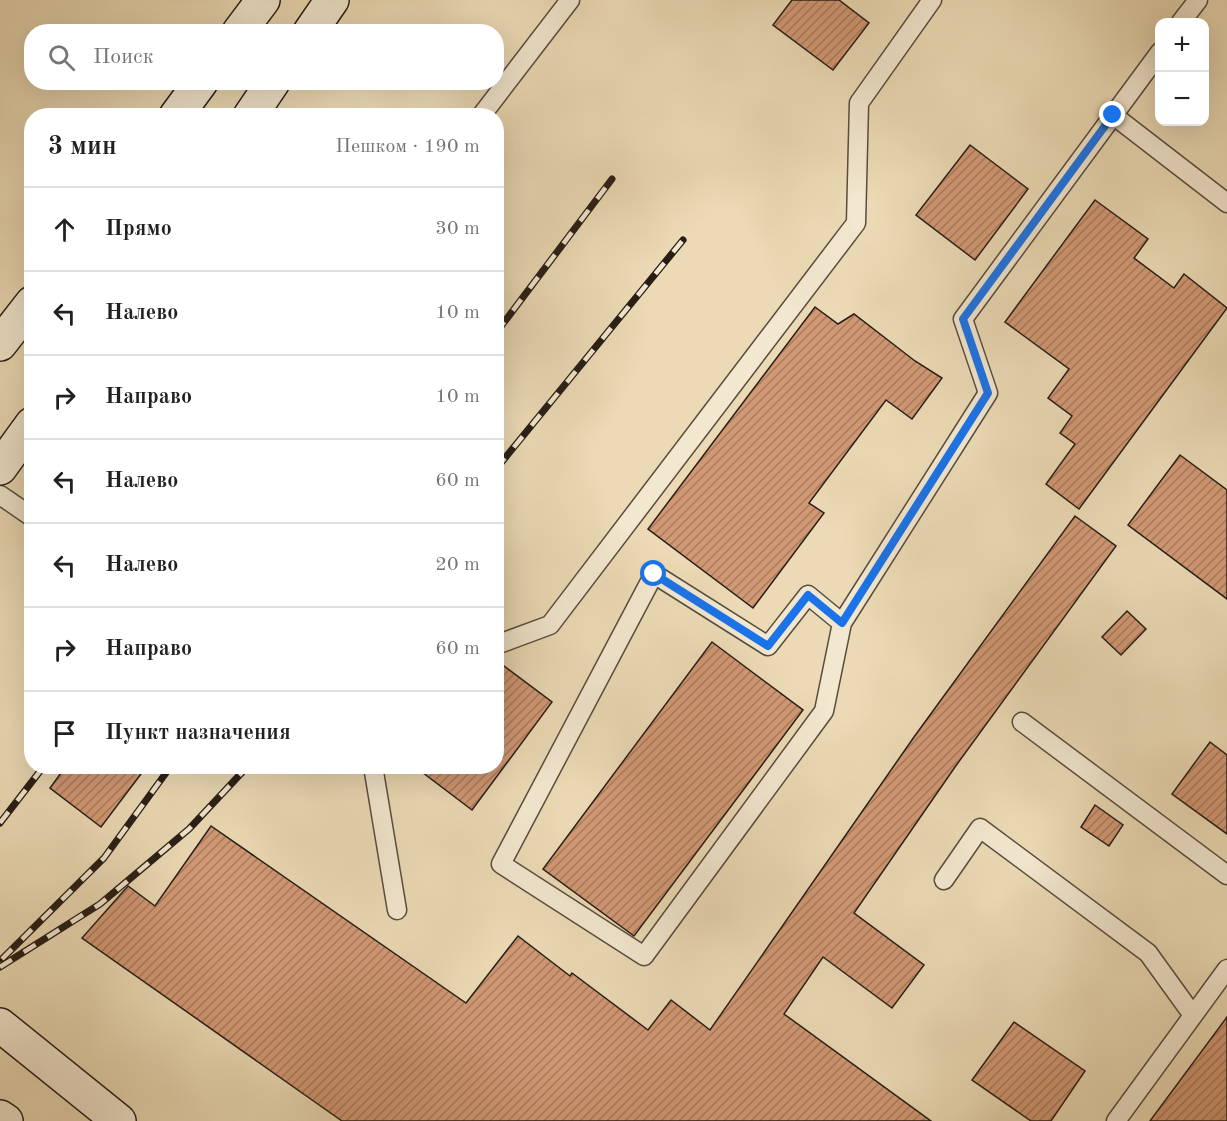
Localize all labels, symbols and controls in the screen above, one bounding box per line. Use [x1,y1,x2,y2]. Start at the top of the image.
map controls [1155,18,1209,126]
button: + [1155,18,1209,72]
search box [24,24,504,90]
icon: search [45,41,78,74]
text: Поиск [93,46,154,68]
button: − [1155,72,1209,126]
route end [1099,101,1125,127]
text: 3 мин [48,134,117,160]
text: Пешком · 190 m [335,137,480,157]
icon: ahead [48,213,81,246]
text: Прямо [105,218,172,240]
text: 30 m [435,219,480,239]
icon: left [48,297,81,330]
text: Налево [105,302,178,324]
text: 10 m [435,303,480,323]
icon: right [48,381,81,414]
text: Направо [105,386,192,408]
text: 10 m [435,387,480,407]
icon: left [48,465,81,498]
text: Налево [105,470,178,492]
text: 60 m [435,471,480,491]
icon: left [48,549,81,582]
text: Налево [105,554,178,576]
text: 20 m [435,555,480,575]
route start [640,560,666,586]
icon: right [48,633,81,666]
text: Направо [105,638,192,660]
text: 60 m [435,639,480,659]
icon: arrive [48,717,81,750]
text: Пункт назначения [105,722,291,744]

